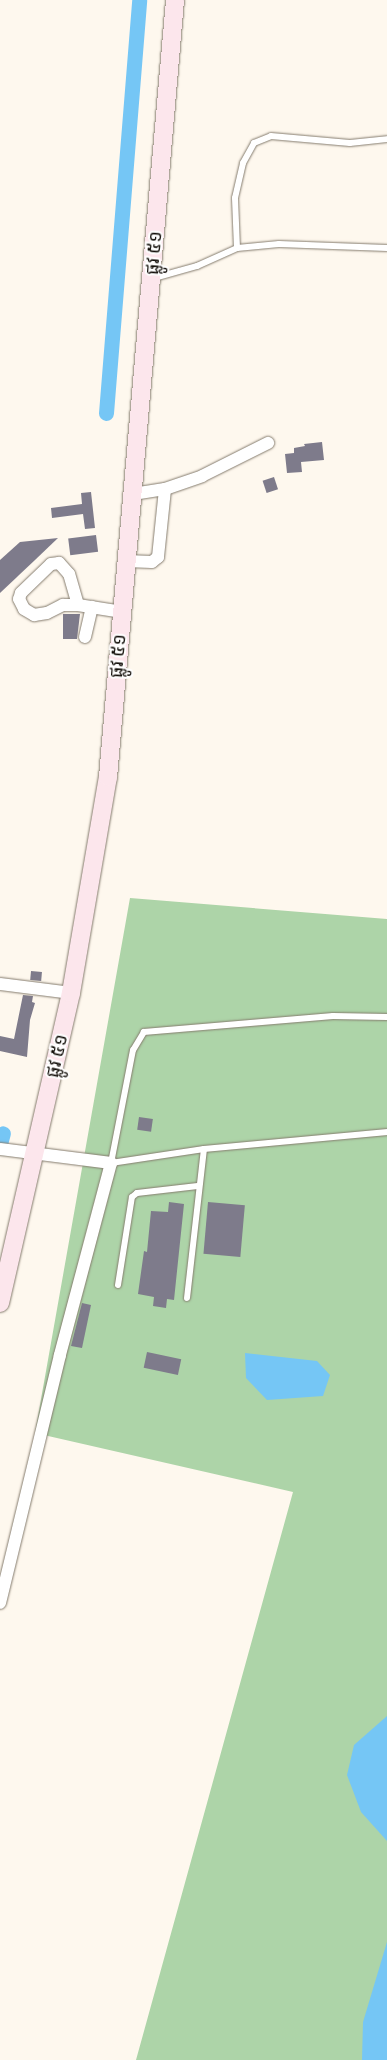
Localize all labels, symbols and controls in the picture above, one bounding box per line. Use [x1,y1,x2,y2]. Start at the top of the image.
street label: ផ្លូវ ៥១ [141,230,167,276]
street label: ផ្លូវ ៥១ [105,633,131,679]
street label: ផ្លូវ ៥១ [42,1032,72,1080]

